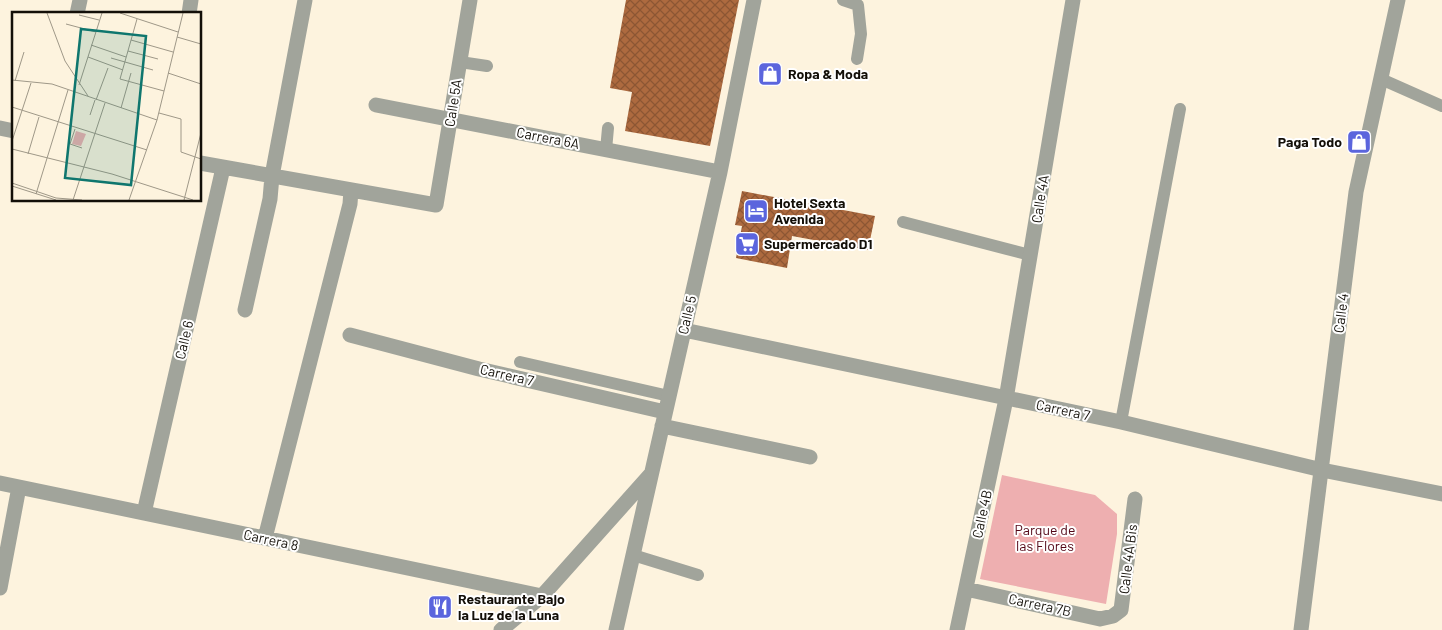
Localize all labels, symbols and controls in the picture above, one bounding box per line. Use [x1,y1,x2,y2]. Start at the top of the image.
inset map [12,12,201,201]
shop icon: Ropa & Moda [757,61,783,87]
place label: Ropa & Moda [788,65,868,82]
street label: Calle 5A [440,77,465,128]
street label: Carrera 6A [515,123,582,152]
shop icon: Paga Todo [1346,129,1372,155]
place label: Paga Todo [1278,133,1342,150]
street label: Calle 4A [1027,173,1052,224]
place label: Hotel Sexta Avenida [774,194,845,227]
hotel icon: Hotel Sexta Avenida [743,198,769,224]
supermarket icon: Supermercado D1 [734,231,760,257]
place label: Supermercado D1 [764,235,872,252]
street label: Calle 4 [1330,292,1351,334]
street label: Calle 5 [674,294,699,336]
street label: Calle 6 [171,319,196,361]
street label: Carrera 7 [479,360,536,389]
street label: Carrera 7 [1035,396,1092,424]
street label: Calle 4B [968,488,995,540]
park label: Parque de las Flores [1015,521,1075,554]
street label: Calle 4A Bis [1115,523,1140,595]
street label: Carrera 8 [242,525,300,554]
place label: Restaurante Bajo la Luz de la Luna [458,590,565,623]
street label: Carrera 7B [1007,590,1073,619]
restaurant icon: Restaurante Bajo la Luz de la Luna [427,594,453,620]

